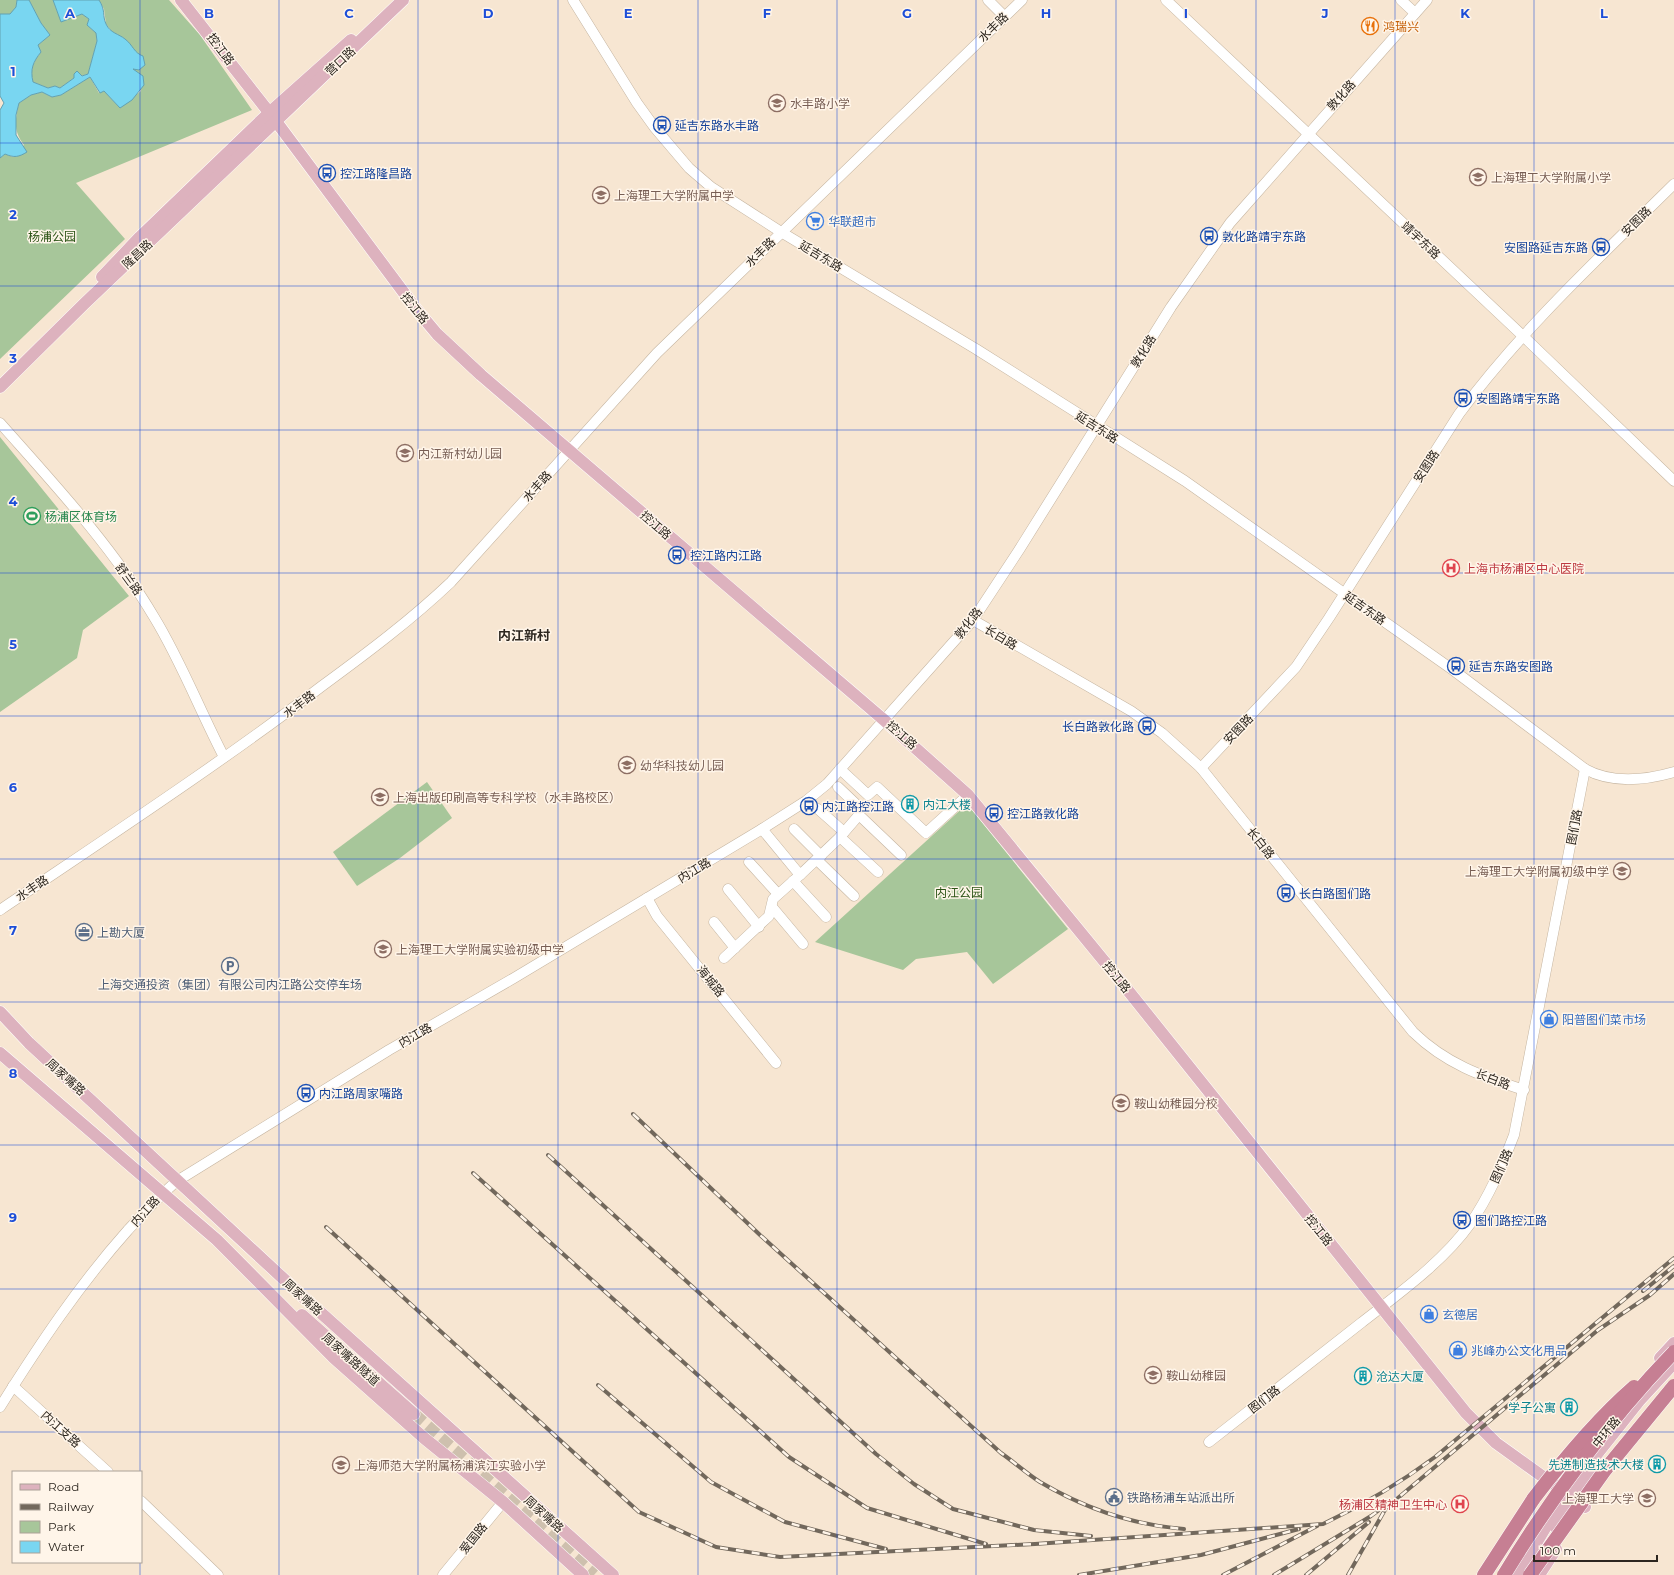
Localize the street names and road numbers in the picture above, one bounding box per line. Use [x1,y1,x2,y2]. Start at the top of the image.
street label: 水丰路 [975,9,1011,45]
street label: 控江路 [204,30,238,68]
street label: 营口路 [322,43,358,79]
street label: 敦化路 [1323,77,1359,113]
street label: 安图路 [1618,203,1654,239]
street label: 靖宇东路 [1398,218,1444,262]
street label: 水丰路 [742,234,778,270]
street label: 隆昌路 [119,236,155,272]
street label: 延吉东路 [797,237,845,275]
street label: 控江路 [398,289,432,327]
street label: 敦化路 [1127,332,1159,370]
street label: 延吉东路 [1073,408,1121,446]
street label: 安图路 [1410,447,1442,485]
street label: 水丰路 [519,468,555,504]
street label: 控江路 [637,508,675,542]
street label: 舒兰路 [112,560,146,598]
street label: 延吉东路 [1341,588,1389,628]
street label: 敦化路 [951,604,985,642]
street label: 长白路 [982,621,1020,653]
street label: 水丰路 [280,687,318,721]
street label: 安图路 [1220,711,1256,747]
street label: 控江路 [883,718,921,752]
street label: 图们路 [1563,808,1585,846]
street label: 长白路 [1244,824,1278,862]
street label: 内江路 [675,854,713,886]
street label: 水丰路 [13,872,51,904]
street label: 控江路 [1100,958,1134,996]
street label: 海城路 [694,962,728,1000]
street label: 内江路 [396,1020,434,1050]
street label: 周家嘴路 [43,1055,89,1099]
street label: 长白路 [1474,1066,1512,1092]
street label: 图们路 [1487,1146,1515,1186]
street label: 内江路 [127,1193,163,1229]
street label: 控江路 [1302,1211,1336,1249]
street label: 周家嘴路 [280,1275,326,1319]
street label: 周家嘴路隧道 [319,1329,383,1389]
street label: 图们路 [1245,1382,1283,1416]
street label: 内江支路 [38,1407,84,1451]
street label: 中环路 [1589,1413,1623,1451]
street label: 周家嘴路 [521,1492,567,1536]
street label: 爱国路 [456,1519,490,1557]

